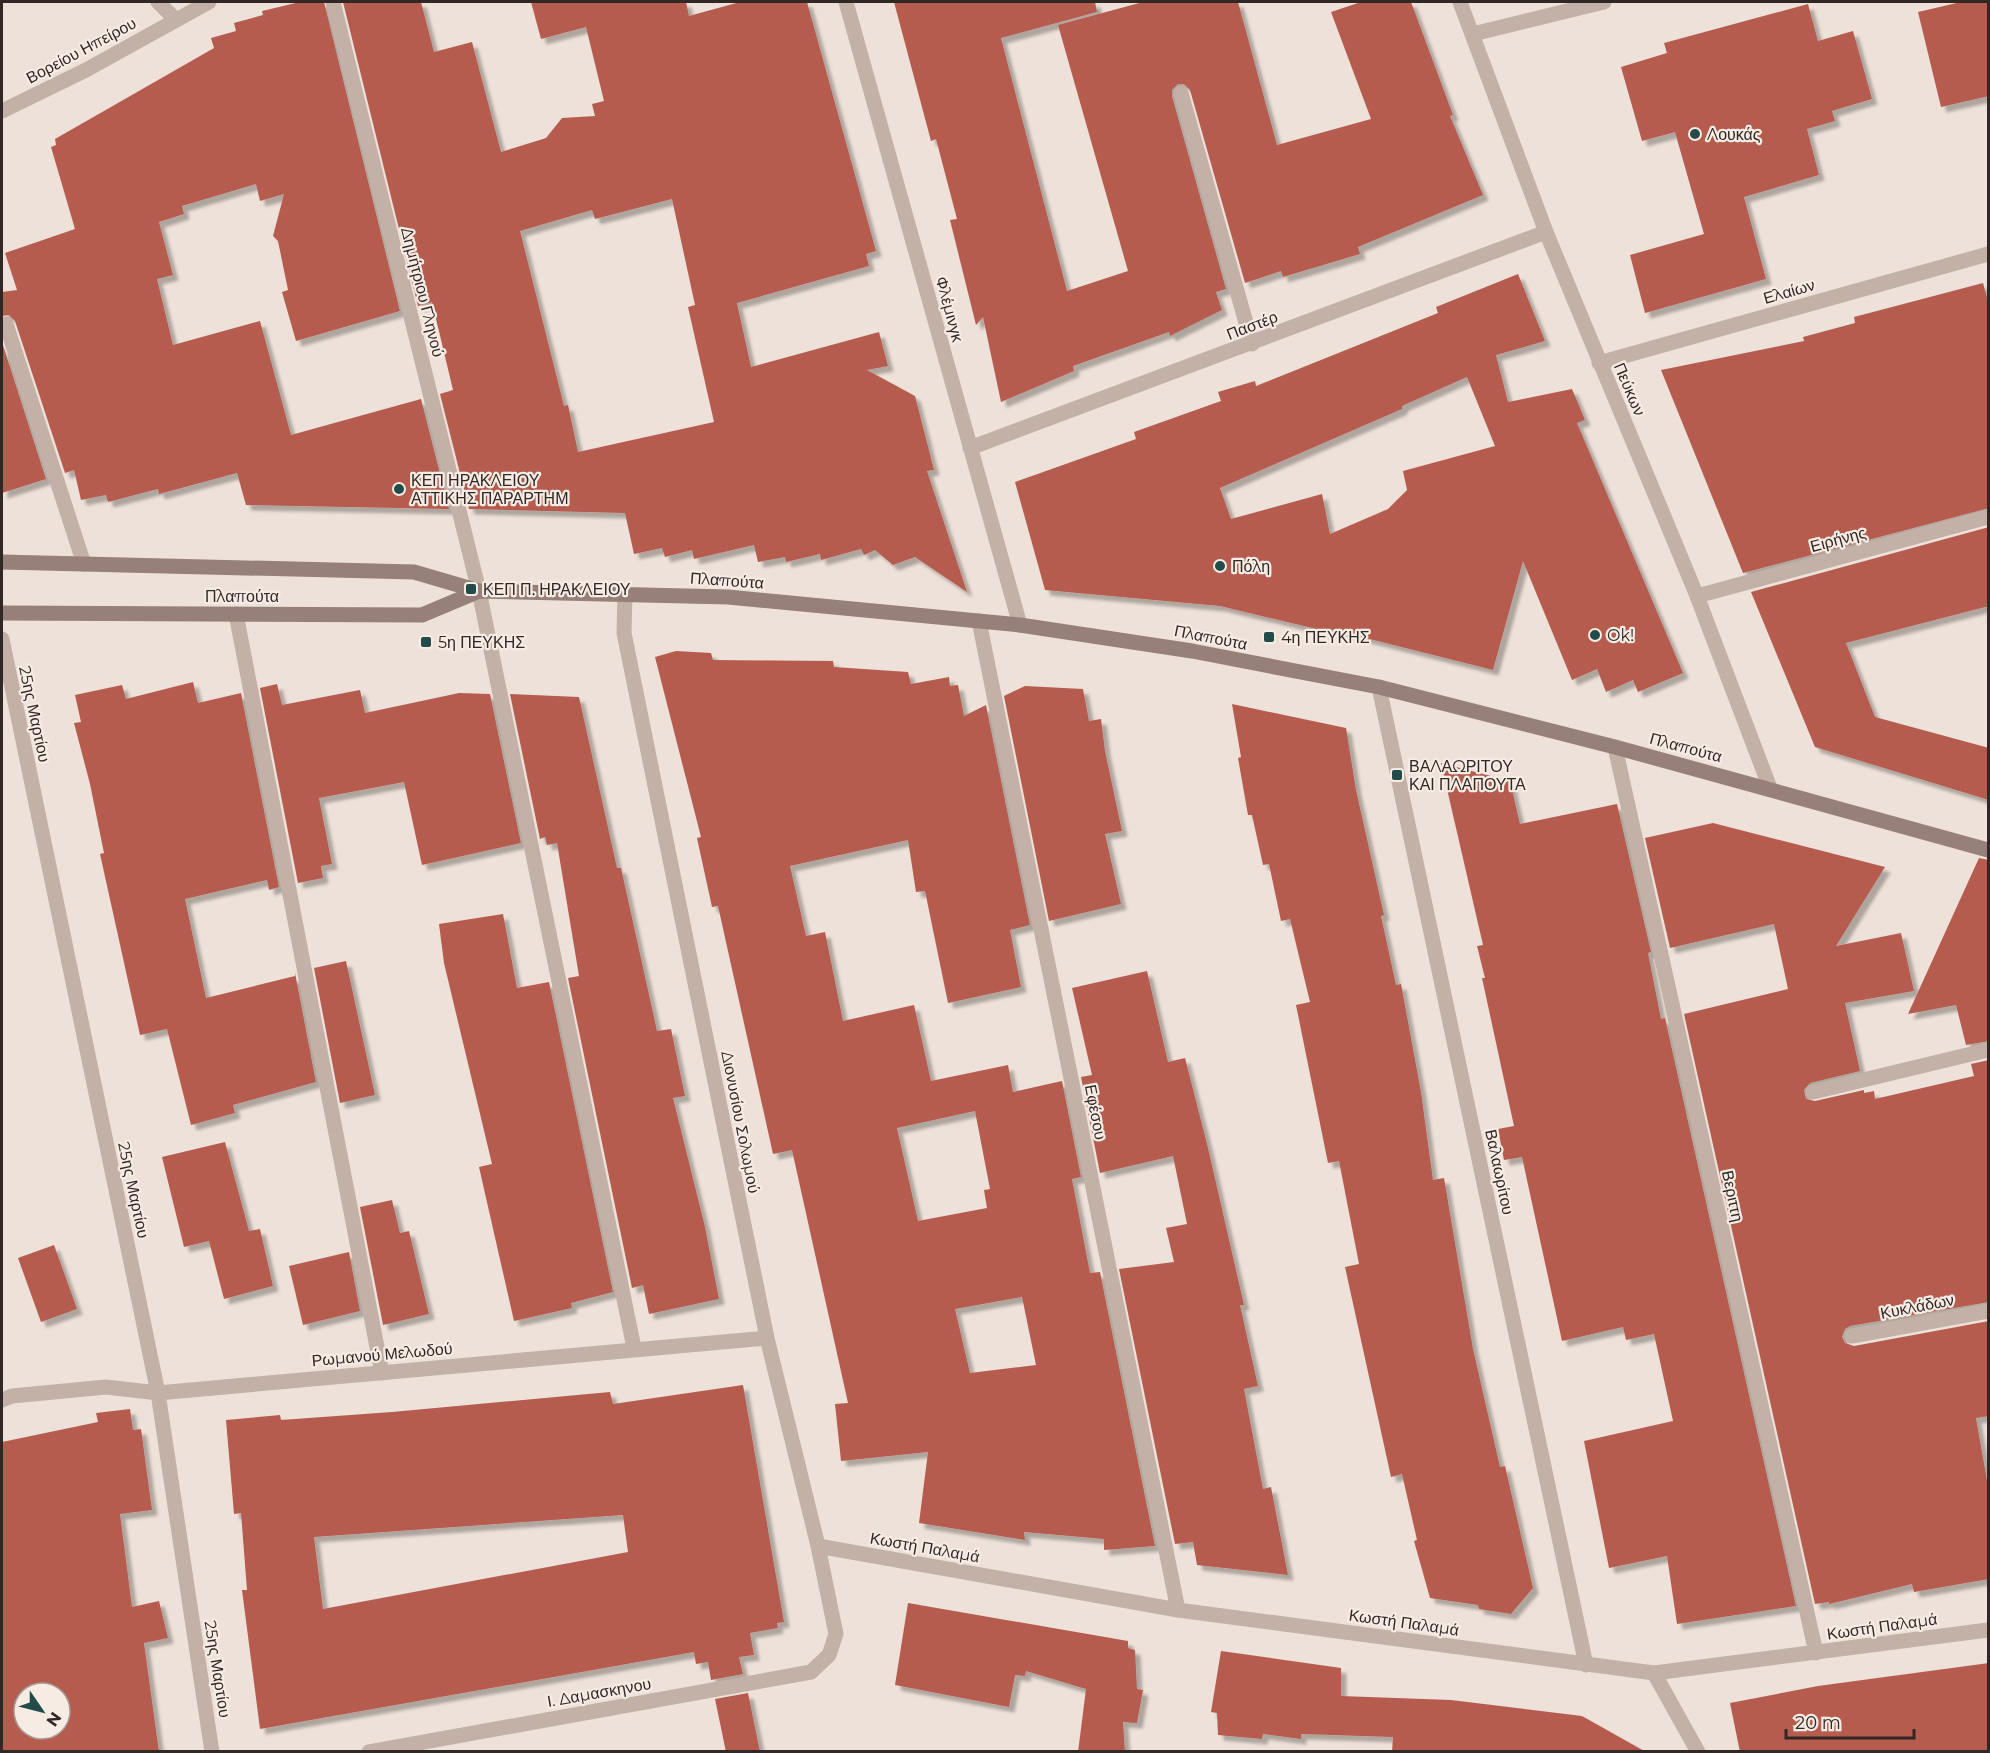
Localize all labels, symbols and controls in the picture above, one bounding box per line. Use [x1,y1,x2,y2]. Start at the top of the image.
street label: Βορείου Ηπείρου [23,13,139,87]
place label: Λουκάς [1707,125,1761,144]
marker: Λουκάς [1688,127,1702,141]
street label: Δημήτριου Γληνού [397,225,448,359]
street label: Φλέμινγκ [932,274,968,345]
street label: Ελαίων [1761,275,1817,308]
street label: Παστέρ [1224,307,1280,344]
street label: Πεύκων [1610,360,1649,419]
place label: ΚΕΠ ΗΡΑΚΛΕΙΟΥ ΑΤΤΙΚΗΣ ΠΑΡΑΡΤΗΜ [411,471,569,508]
marker: ΚΕΠ ΗΡΑΚΛΕΙΟΥ ΑΤΤΙΚΗΣ ΠΑΡΑΡΤΗΜ [392,482,406,496]
street label: Ειρήνης [1808,523,1868,556]
place label: Πόλη [1232,557,1270,576]
marker: Πόλη [1213,559,1227,573]
street label: Πλαπούτα [689,568,765,593]
place label: ΚΕΠ Π. ΗΡΑΚΛΕΙΟΥ [483,580,631,599]
marker: ΚΕΠ Π. ΗΡΑΚΛΕΙΟΥ [464,582,478,596]
street label: Πλαπούτα [205,587,279,606]
street label: Πλαπούτα [1173,621,1249,654]
place label: Ok! [1607,626,1634,645]
place label: 4η ΠΕΥΚΗΣ [1281,628,1370,647]
marker: Ok! [1588,628,1602,642]
marker: 4η ΠΕΥΚΗΣ [1262,630,1276,644]
place label: 5η ΠΕΥΚΗΣ [438,633,525,652]
marker: 5η ΠΕΥΚΗΣ [419,635,433,649]
street label: 25ης Μαρτίου [15,664,54,764]
street label: Πλαπούτα [1648,729,1724,766]
place label: ΒΑΛΑΩΡΙΤΟΥ ΚΑΙ ΠΛΑΠΟΥΤΑ [1409,757,1526,794]
marker: ΒΑΛΑΩΡΙΤΟΥ ΚΑΙ ΠΛΑΠΟΥΤΑ [1390,768,1404,782]
street label: Διονυσίου Σολωμού [717,1049,764,1195]
street label: Εφέσου [1081,1083,1110,1141]
street label: Βαλαωρίτου [1481,1128,1518,1217]
street label: 25ης Μαρτίου [114,1140,153,1240]
street label: Βεριττη [1718,1169,1747,1224]
street label: Κυκλάδων [1879,1290,1956,1323]
street label: Ρωμανού Μελωδού [311,1339,453,1370]
street label: Κωστή Παλαμά [869,1528,981,1566]
street label: Κωστή Παλαμά [1348,1605,1460,1640]
street label: Κωστή Παλαμά [1826,1609,1938,1644]
street label: 25ης Μαρτίου [200,1619,235,1719]
street label: Ι. Δαμασκηνου [546,1674,653,1711]
north arrow [12,1681,72,1741]
scale bar [1786,1702,1914,1740]
text: N [42,1709,65,1730]
text: 20 m [1795,1712,1841,1734]

